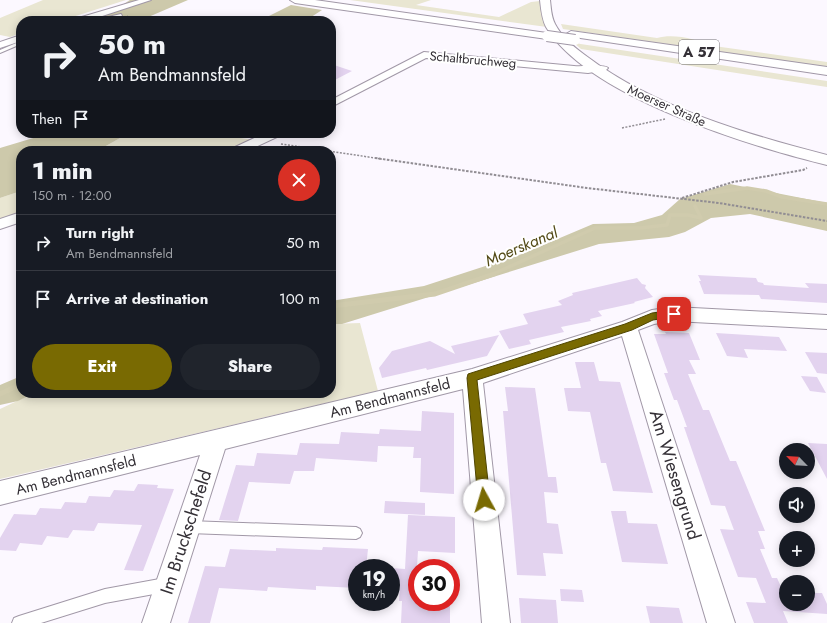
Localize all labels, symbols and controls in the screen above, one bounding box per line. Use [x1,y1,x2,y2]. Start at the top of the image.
text: 50 m [98,24,166,65]
icon: right [32,32,84,84]
road number: A 57 [679,40,719,64]
street label: Schaltbruchweg [429,46,517,73]
text: Am Bendmannsfeld [98,62,246,88]
street label: Moerser Straße [625,80,709,131]
text: Then [32,108,62,130]
icon: arrive [70,108,92,130]
text: 1 min [32,153,93,188]
button: close [278,159,320,201]
text: 150 m · 12:00 [32,186,111,205]
water label: Moerskanal [481,220,562,272]
text: Turn right [66,222,134,244]
icon: right [32,232,54,254]
text: 50 m [286,232,320,254]
text: Am Bendmannsfeld [66,244,173,263]
icon: arrive [32,288,54,310]
text: Arrive at destination [66,288,208,310]
text: 100 m [279,288,320,310]
pin [657,297,691,331]
icon: arrive [663,303,685,325]
button: Exit [32,344,172,390]
button: Share [180,344,320,390]
street label: Am Bendmannsfeld [327,372,453,424]
street label: Am Wiesengrund [643,407,707,543]
north arrow [779,443,815,479]
map controls [779,443,815,611]
street label: Am Bendmannsfeld [13,449,139,501]
street label: Im Bruckschefeld [154,466,218,598]
position arrow [463,479,505,521]
button: sound [779,487,815,523]
button: + [779,531,815,567]
speed limit sign: 30 [408,559,460,611]
text: 19 [362,565,386,594]
button: − [779,575,815,611]
text: km/h [363,587,385,602]

